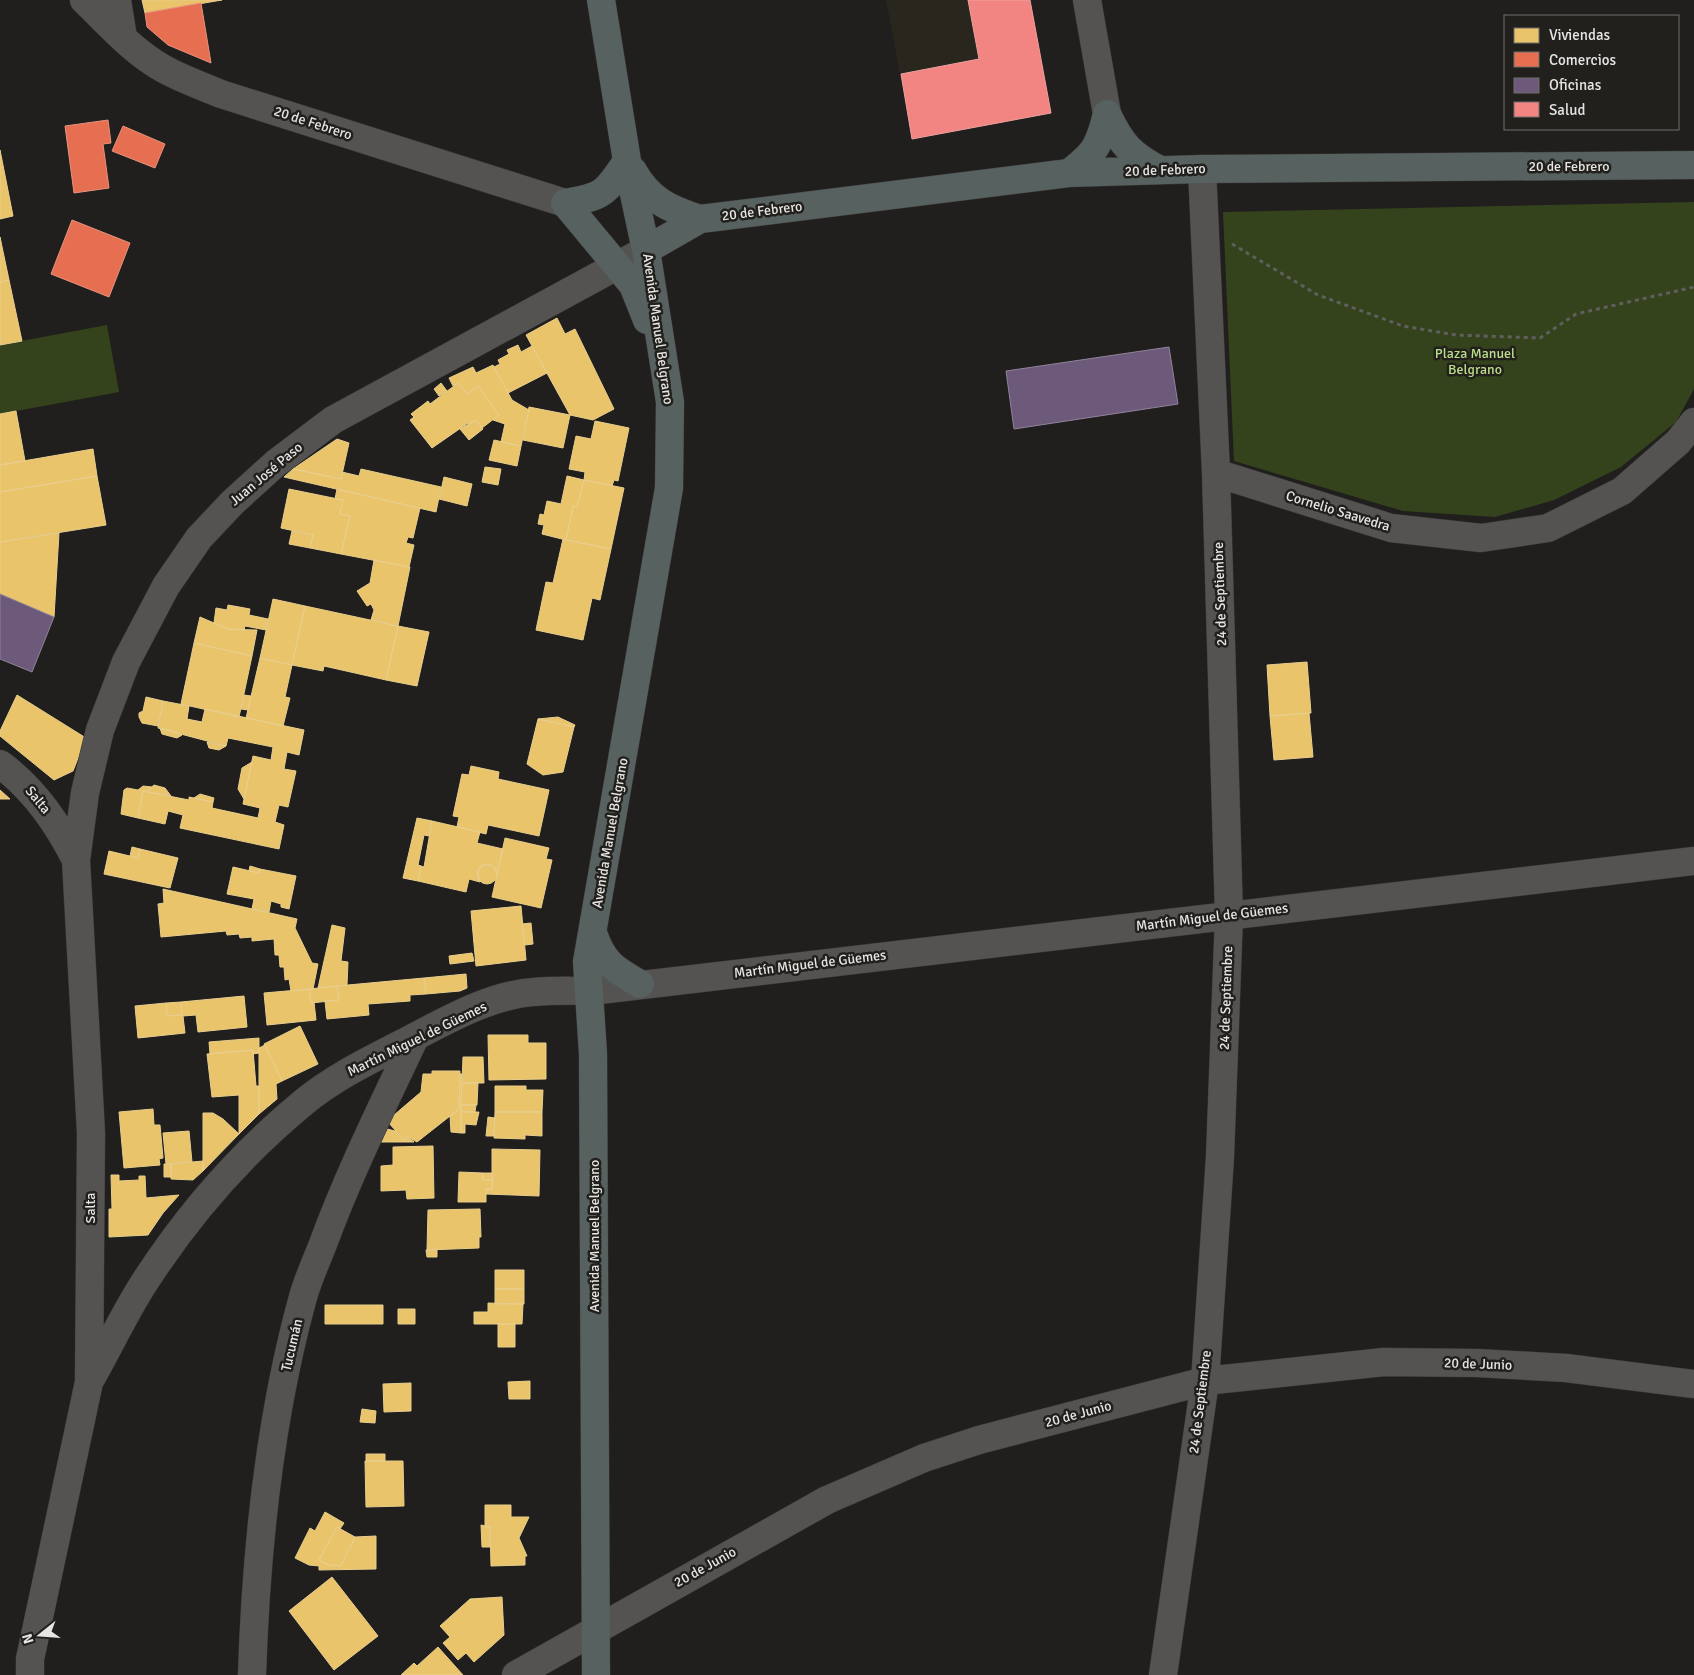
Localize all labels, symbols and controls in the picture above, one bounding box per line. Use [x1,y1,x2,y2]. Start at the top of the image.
legend [1504,15,1679,130]
text: Viviendas [1549,26,1610,44]
text: Comercios [1549,51,1617,69]
text: Oficinas [1549,76,1602,94]
text: Salud [1549,101,1585,119]
street label: 20 de Febrero [272,102,354,144]
street label: 20 de Febrero [1528,158,1610,175]
street label: 20 de Febrero [1124,160,1206,180]
street label: 20 de Febrero [721,198,803,224]
street label: Avenida Manuel Belgrano [639,252,677,406]
park label: Plaza Manuel Belgrano [1435,345,1515,378]
street label: Juan José Paso [226,439,306,509]
street label: Cornelio Saavedra [1284,487,1392,535]
street label: 24 de Septiembre [1210,542,1230,646]
street label: Avenida Manuel Belgrano [588,756,632,910]
street label: Salta [22,783,54,817]
street label: Martín Miguel de Güemes [1135,899,1289,935]
street label: Martín Miguel de Güemes [733,946,887,982]
street label: 24 de Septiembre [1216,946,1236,1050]
street label: Martín Miguel de Güemes [344,998,490,1080]
street label: Avenida Manuel Belgrano [586,1160,603,1312]
street label: Salta [82,1193,99,1223]
street label: Tucumán [278,1317,306,1373]
street label: 24 de Septiembre [1185,1349,1215,1455]
street label: 20 de Junio [1444,1354,1512,1374]
street label: 20 de Junio [1043,1397,1113,1431]
street label: 20 de Junio [671,1543,739,1591]
north arrow [15,1610,65,1660]
text: N [18,1632,38,1646]

